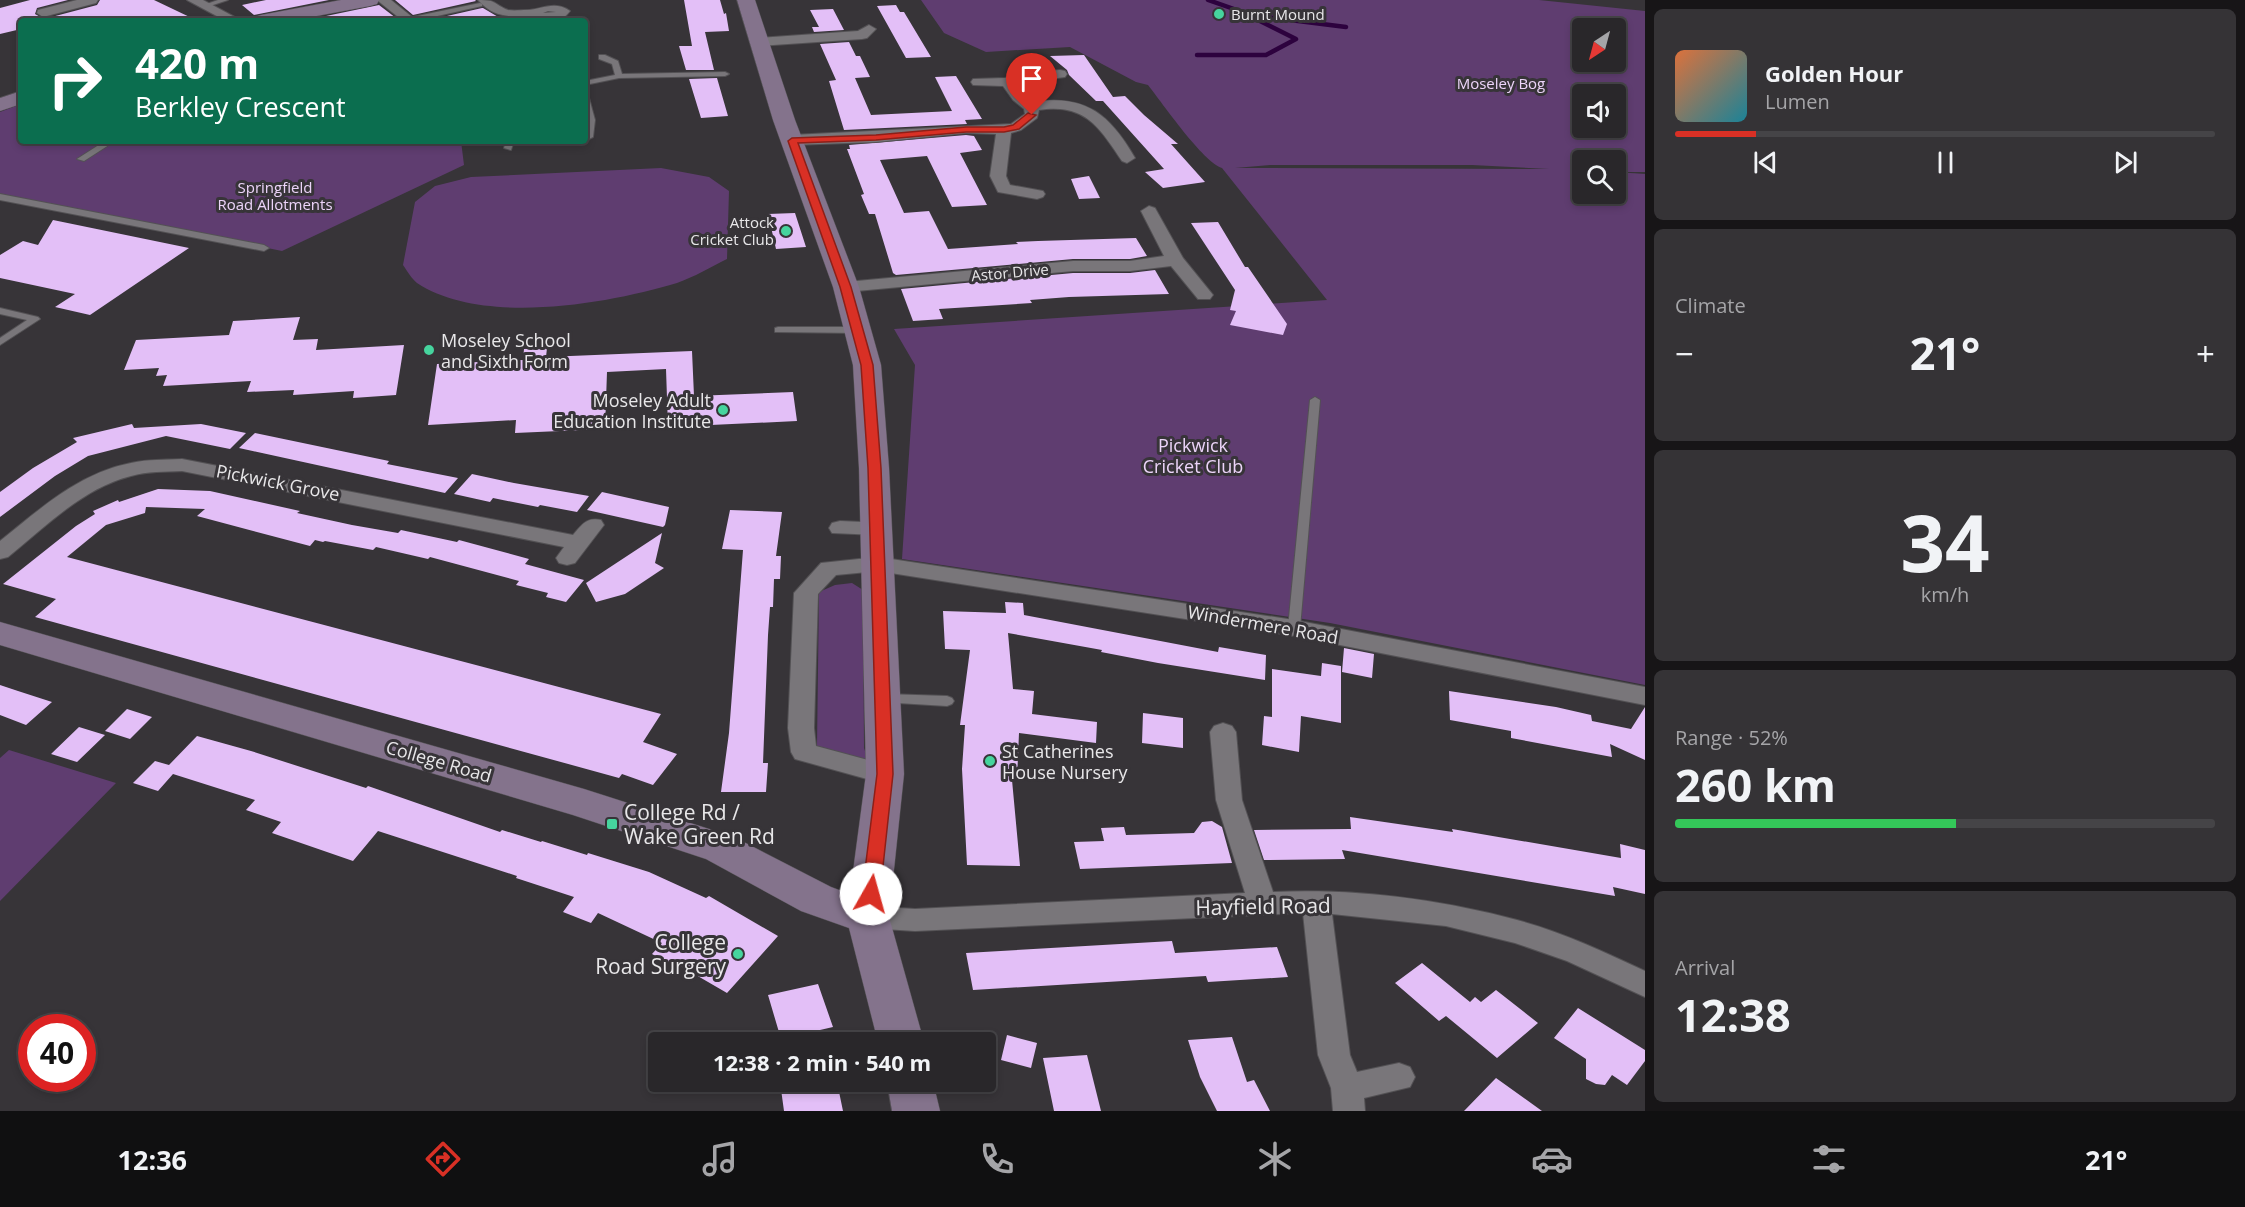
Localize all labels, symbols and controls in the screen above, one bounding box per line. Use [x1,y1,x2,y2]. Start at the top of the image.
place label: Burnt Mound [1231,4,1325,24]
marker: Burnt Mound [1212,7,1226,21]
north arrow [1572,18,1626,72]
map controls [1572,18,1626,204]
text: 420 m [135,34,259,91]
icon: right [36,42,114,120]
pin [1006,53,1057,115]
text: Golden Hour [1765,58,1903,88]
icon: arrive [1015,62,1048,95]
park label: Moseley Bog [1457,73,1545,93]
button: sound [1572,84,1626,138]
text: Berkley Crescent [135,88,346,125]
text: Lumen [1765,88,1830,115]
icon: previous [1749,146,1782,179]
icon: pause [1929,146,1962,179]
icon: next [2109,146,2142,179]
button: search [1572,150,1626,204]
park label: Springfield Road Allotments [217,177,333,214]
place label: Attock Cricket Club [690,212,774,249]
marker: Attock Cricket Club [779,224,793,238]
street label: Astor Drive [970,259,1050,285]
text: Climate [1675,292,1746,319]
text: 21° [1910,322,1980,383]
place label: Moseley School and Sixth Form [441,328,571,373]
text: − [1675,331,1694,376]
text: + [2196,331,2215,376]
marker: Moseley School and Sixth Form [422,343,436,357]
place label: Moseley Adult Education Institute [553,388,711,433]
marker: Moseley Adult Education Institute [716,403,730,417]
park label: Pickwick Cricket Club [1143,433,1243,478]
street label: Pickwick Grove [214,458,342,506]
text: 34 [1900,489,1990,595]
text: km/h [1921,581,1969,608]
street label: Windermere Road [1186,599,1340,649]
text: Range · 52% [1675,724,1788,751]
street label: College Road [383,734,495,788]
place label: St Catherines House Nursery [1002,739,1128,784]
marker: St Catherines House Nursery [983,754,997,768]
text: 260 km [1675,754,1836,815]
place label: College Rd / Wake Green Rd [624,798,775,850]
marker: College Rd / Wake Green Rd [605,817,619,831]
position arrow [839,862,903,926]
street label: Hayfield Road [1195,891,1331,921]
place label: College Road Surgery [595,928,726,980]
marker: College Road Surgery [731,947,745,961]
text: Arrival [1675,954,1735,981]
text: 12:38 [1675,984,1791,1045]
speed limit sign: 40 [18,1014,96,1092]
text: 12:38 · 2 min · 540 m [713,1047,931,1077]
icon: directions [422,1138,464,1180]
icon: music [699,1138,741,1180]
icon: phone [976,1138,1018,1180]
icon: climate [1254,1138,1296,1180]
icon: car [1531,1138,1573,1180]
icon: filters [1808,1138,1850,1180]
text: 12:36 [118,1141,187,1178]
text: 21° [2085,1141,2127,1178]

